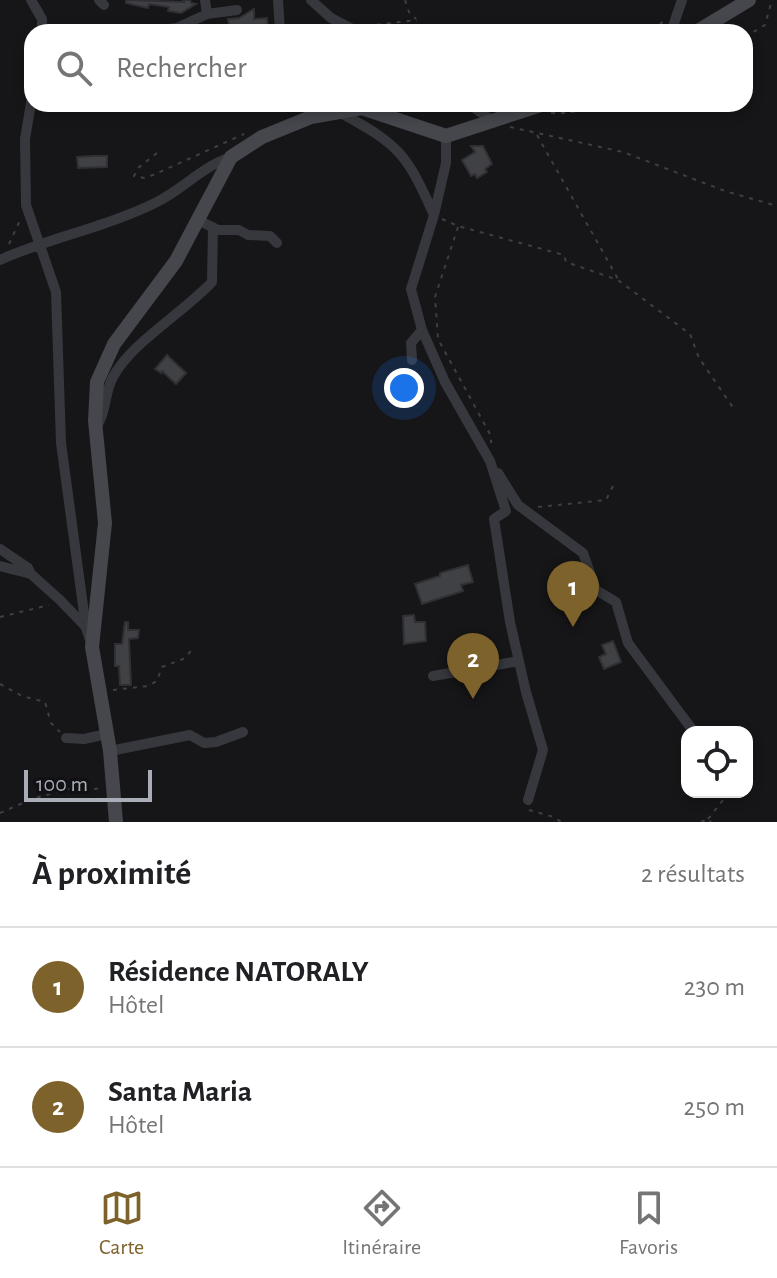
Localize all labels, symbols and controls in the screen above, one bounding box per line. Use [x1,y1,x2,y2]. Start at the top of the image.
search box [24,24,753,112]
icon: search [52,46,96,90]
text: Rechercher [116,53,247,83]
your location [384,368,424,408]
pin: 1 [547,561,599,627]
pin: 2 [447,633,499,699]
map controls [681,726,753,798]
button: locate [681,726,753,798]
scale bar [24,766,152,802]
text: 100 m [36,773,88,795]
text: À proximité [32,857,191,891]
text: 2 résultats [641,861,745,887]
text: Résidence NATORALY [108,957,368,987]
text: 1 [53,974,63,1000]
text: 230 m [684,974,745,1000]
text: Hôtel [108,992,164,1018]
text: Santa Maria [108,1077,252,1107]
text: 2 [52,1094,64,1120]
text: 250 m [683,1094,745,1120]
text: Hôtel [108,1112,164,1138]
tab: Carte [99,1186,144,1260]
tab: Itinéraire [342,1186,421,1260]
tab: Favoris [619,1186,678,1260]

